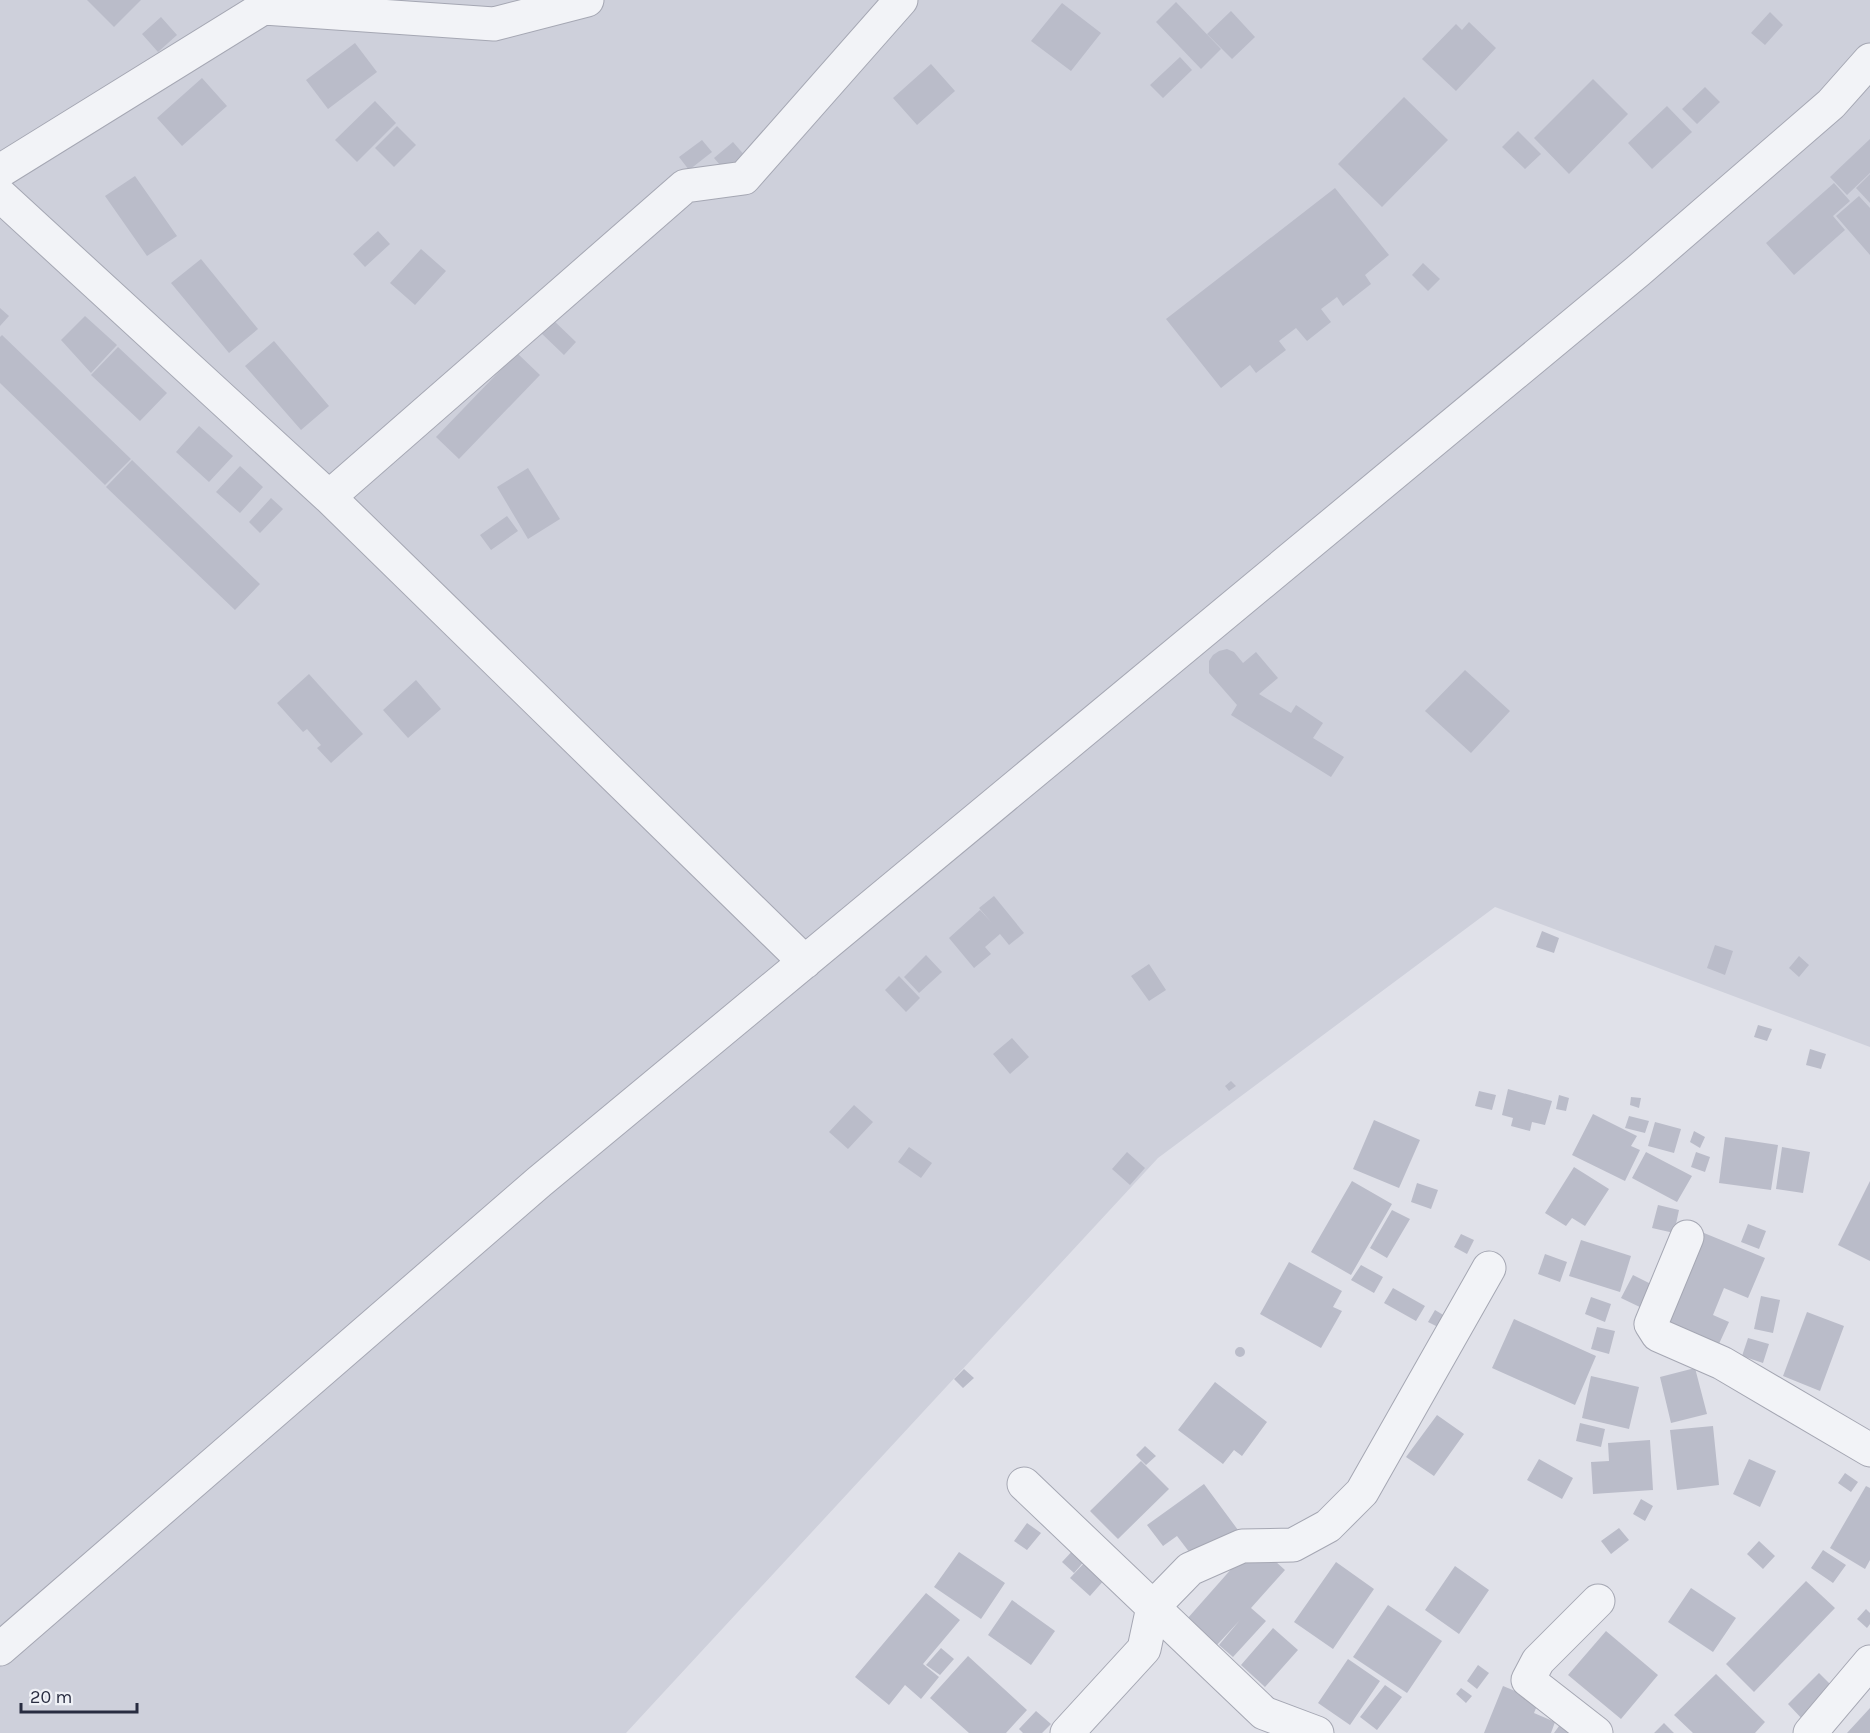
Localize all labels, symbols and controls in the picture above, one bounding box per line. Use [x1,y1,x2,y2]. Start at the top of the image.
scale bar [21,1676,136,1714]
text: 20 m [30,1686,72,1708]

